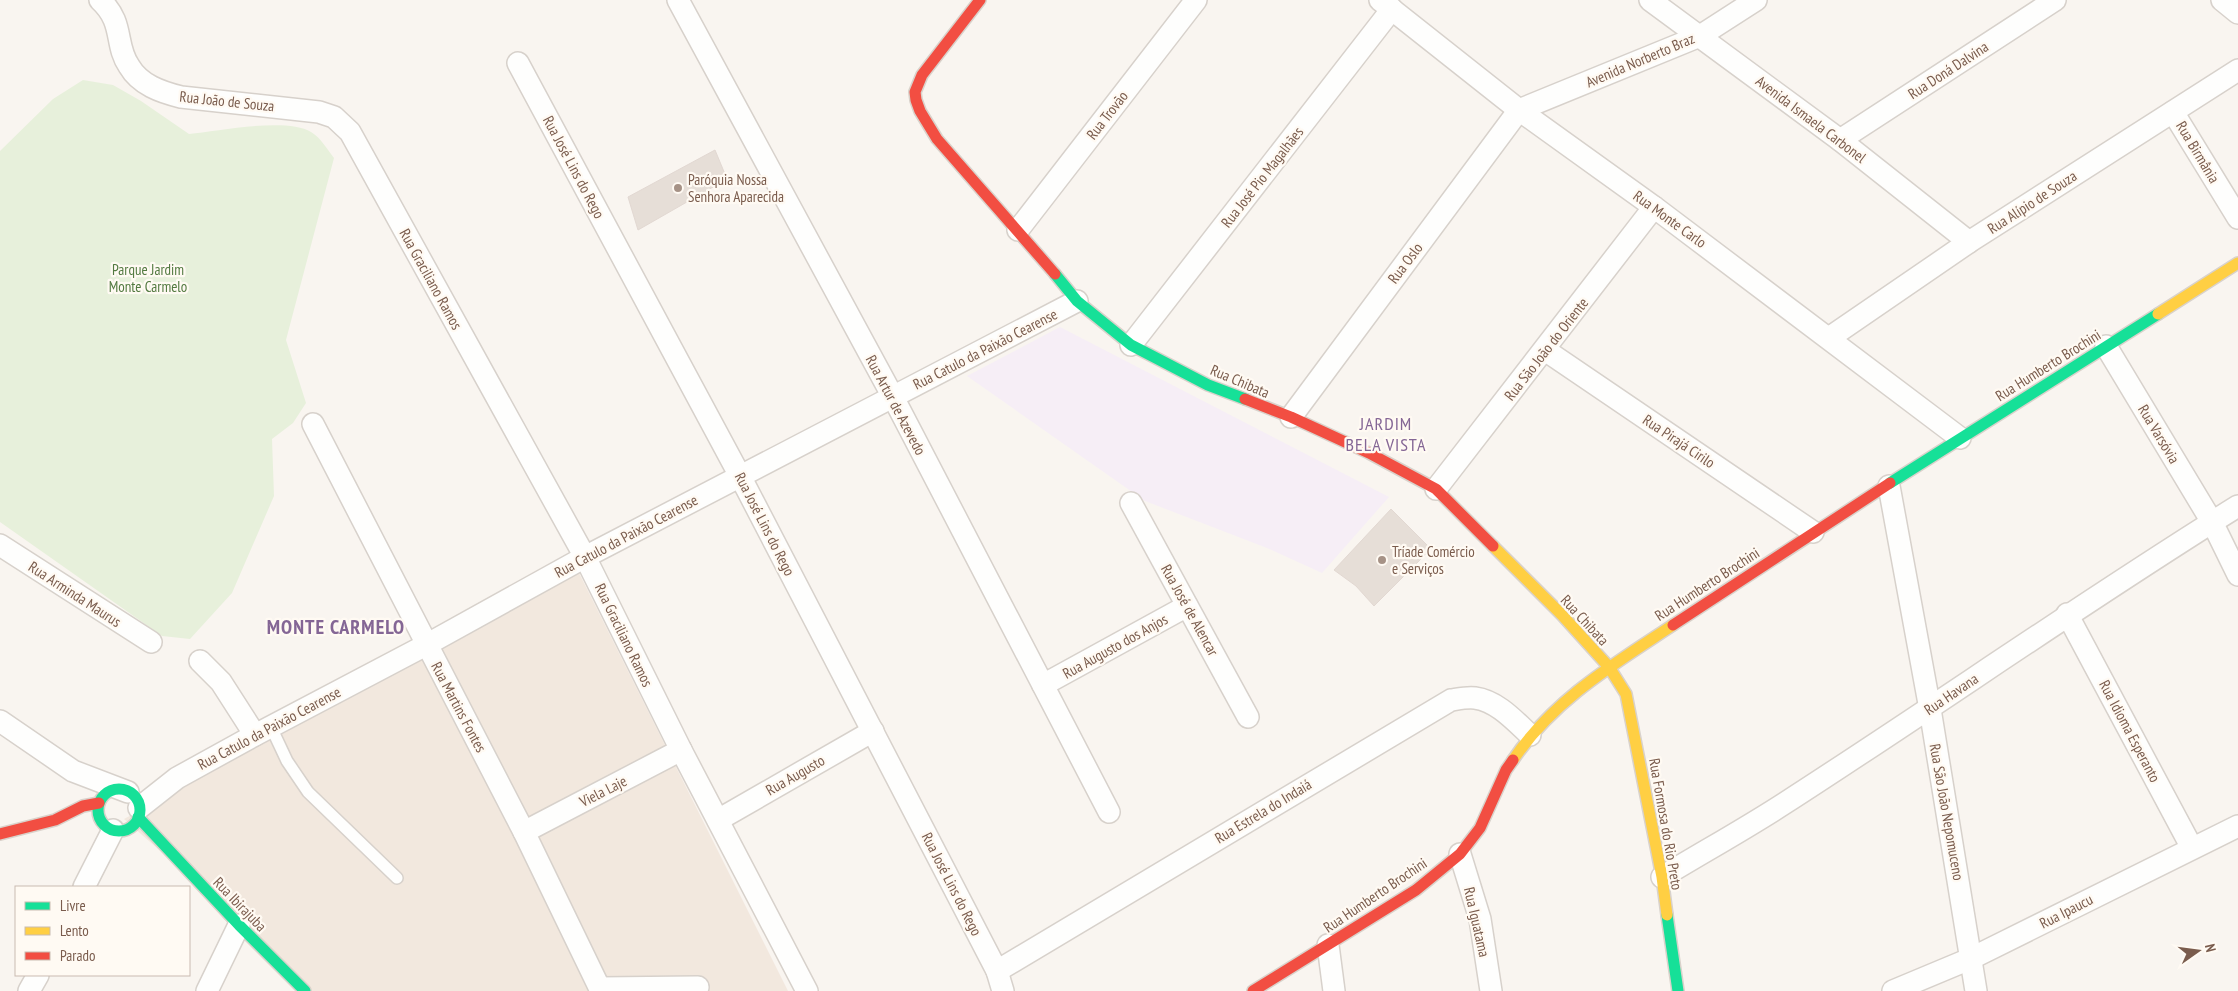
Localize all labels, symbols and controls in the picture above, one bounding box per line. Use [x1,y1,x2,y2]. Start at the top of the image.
street label: Avenida Norberto Braz [1583,29,1697,91]
street label: Rua Doná Dalvina [1904,37,1992,103]
street label: Avenida Ismaela Carbonel [1752,71,1870,167]
street label: Rua João de Souza [179,87,275,115]
street label: Rua Trovão [1082,87,1132,143]
street label: Rua José Lins do Rego [539,112,609,222]
street label: Rua Birmânia [2172,118,2224,186]
street label: Rua José Pio Magalhães [1217,123,1307,231]
street label: Rua Alípio de Souza [1984,166,2080,238]
place label: Paróquia Nossa Senhora Aparecida [688,170,784,206]
marker: Paróquia Nossa Senhora Aparecida [672,182,684,194]
street label: Rua Monte Carlo [1630,186,1710,252]
street label: Rua Graciliano Ramos [395,225,467,333]
street label: Rua Oslo [1384,239,1426,287]
park label: Parque Jardim Monte Carmelo [109,260,187,296]
street label: Rua São João do Oriente [1500,294,1592,404]
street label: Rua Catulo da Paixão Cearense [910,304,1060,394]
street label: Rua Humberto Brochini [1992,325,2104,405]
street label: Rua Artur de Azevedo [862,352,930,458]
street label: Rua Chibata [1208,360,1272,402]
street label: Rua Varsóvia [2134,401,2184,467]
street label: Rua Pirajá Cirilo [1639,410,1719,472]
district label: JARDIM BELA VISTA [1346,412,1426,456]
street label: Rua José Lins do Rego [731,469,799,579]
street label: Rua Catulo da Paixão Cearense [551,490,701,582]
place label: Tríade Comércio e Serviços [1392,542,1475,578]
street label: Rua Humberto Brochini [1651,543,1763,625]
marker: Tríade Comércio e Serviços [1376,554,1388,566]
street label: Rua Arminda Maurus [25,557,125,631]
street label: Rua José de Alencar [1157,561,1223,660]
street label: Rua Graciliano Ramos [591,580,657,690]
street label: Rua Chibata [1557,591,1613,649]
street label: Rua Augusto dos Anjos [1059,609,1171,683]
district label: MONTE CARMELO [267,614,405,640]
street label: Rua Martins Fontes [427,659,491,755]
street label: Rua Havana [1920,669,1982,719]
street label: Rua Idioma Esperanto [2095,677,2165,785]
street label: Rua Catulo da Paixão Cearense [194,682,344,774]
street label: Rua São João Nepomuceno [1926,742,1968,882]
street label: Rua Augusto [762,751,828,799]
street label: Rua Formosa do Rio Preto [1645,757,1687,891]
street label: Viela Laje [575,771,630,811]
street label: Rua Estrela do Indaiá [1211,775,1315,847]
street label: Rua José Lins do Rego [918,829,986,939]
street label: Rua Humberto Brochini [1320,853,1430,937]
street label: Rua Ibirajuba [209,873,271,935]
street label: Rua Iguatama [1460,885,1494,959]
legend [15,886,190,976]
street label: Rua Ipaucu [2036,890,2096,932]
text: Livre [60,896,86,915]
text: Lento [60,921,89,940]
north arrow [2173,926,2223,976]
text: N [2201,942,2220,954]
text: Parado [60,946,95,965]

